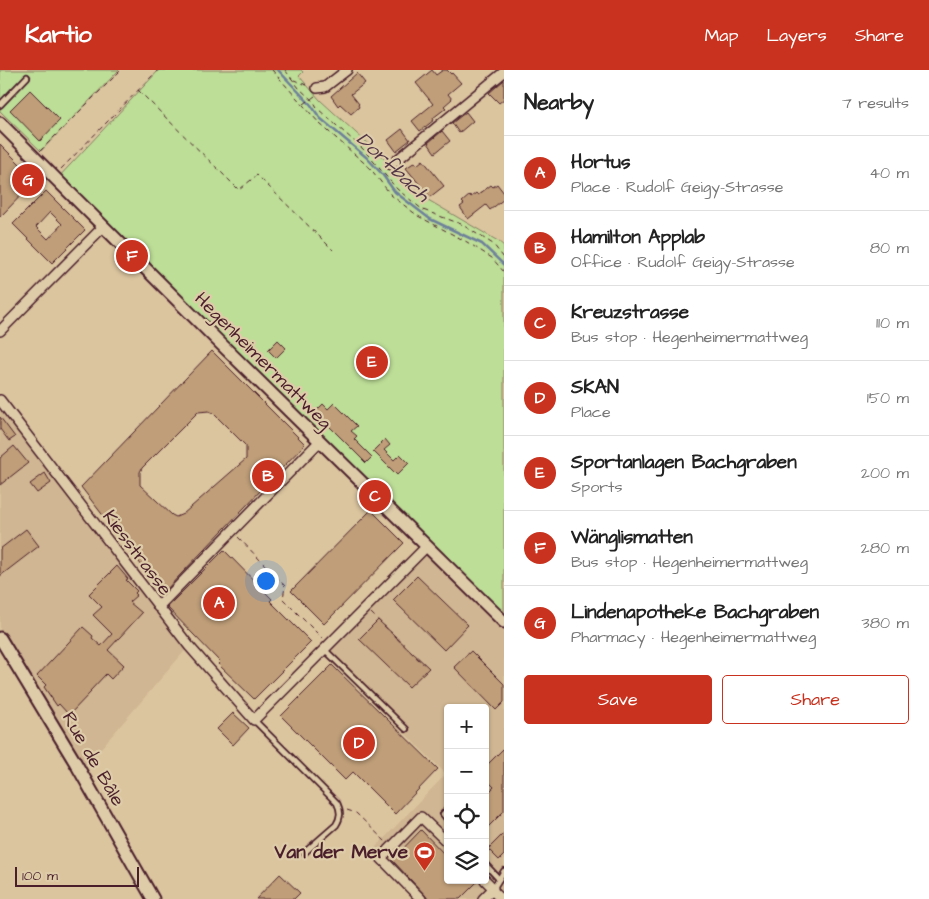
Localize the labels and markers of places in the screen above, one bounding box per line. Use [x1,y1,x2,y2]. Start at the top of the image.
pin: G [12,161,44,199]
pin: F [116,237,148,275]
pin: E [356,343,388,381]
pin: B [252,457,284,495]
pin: C [359,477,391,515]
pin: A [203,584,235,622]
pin: D [343,724,375,762]
place label: Van der Merve [274,839,409,866]
sports icon: Van der Merve [412,840,436,871]

